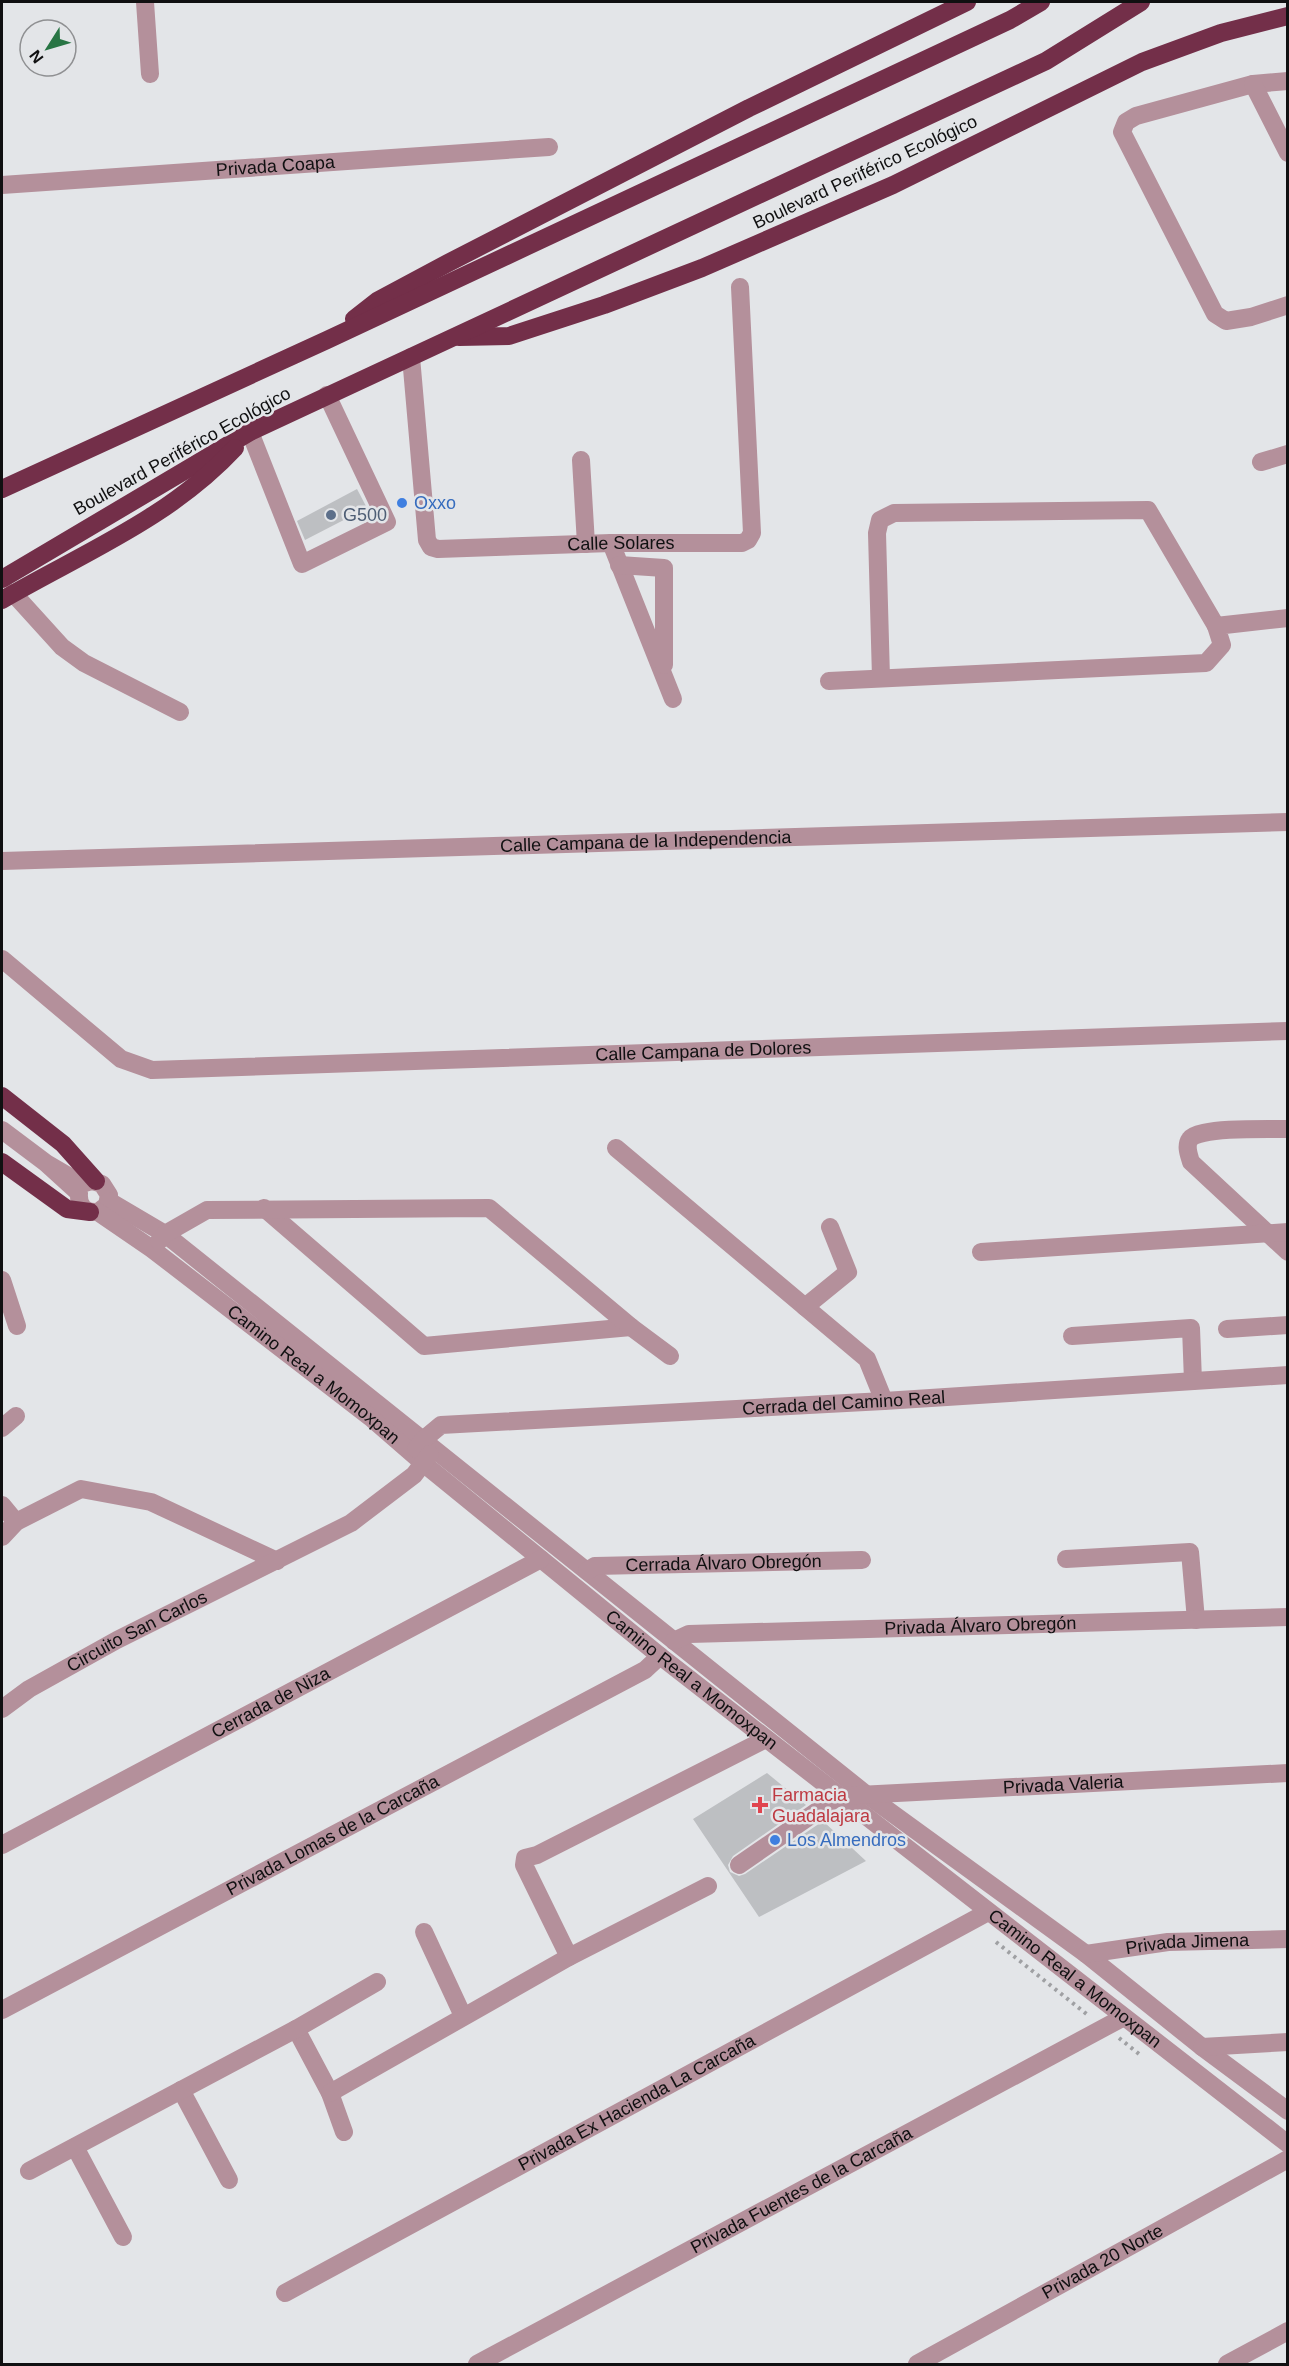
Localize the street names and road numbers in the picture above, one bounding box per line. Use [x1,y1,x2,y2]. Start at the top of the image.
street label: Boulevard Periférico Ecológico [750,111,980,233]
street label: Privada Coapa [215,152,336,180]
street label: Boulevard Periférico Ecológico [70,383,294,519]
street label: Calle Solares [567,533,674,555]
street label: Calle Campana de la Independencia [500,827,793,856]
street label: Calle Campana de Dolores [595,1037,812,1065]
street label: Camino Real a Momoxpan [223,1301,404,1448]
street label: Cerrada del Camino Real [742,1387,946,1419]
street label: Cerrada Álvaro Obregón [625,1551,822,1575]
street label: Circuito San Carlos [63,1587,210,1676]
street label: Camino Real a Momoxpan [602,1606,782,1754]
street label: Privada Álvaro Obregón [884,1613,1077,1638]
street label: Cerrada de Niza [208,1662,334,1742]
street label: Privada Lomas de la Carcaña [223,1770,443,1899]
street label: Privada Valeria [1002,1771,1125,1798]
street label: Camino Real a Momoxpan [985,1905,1165,2052]
street label: Privada Jimena [1124,1930,1250,1958]
street label: Privada Ex Hacienda La Carcaña [515,2030,759,2175]
street label: Privada Fuentes de la Carcaña [687,2122,916,2258]
street label: Privada 20 Norte [1039,2220,1167,2303]

